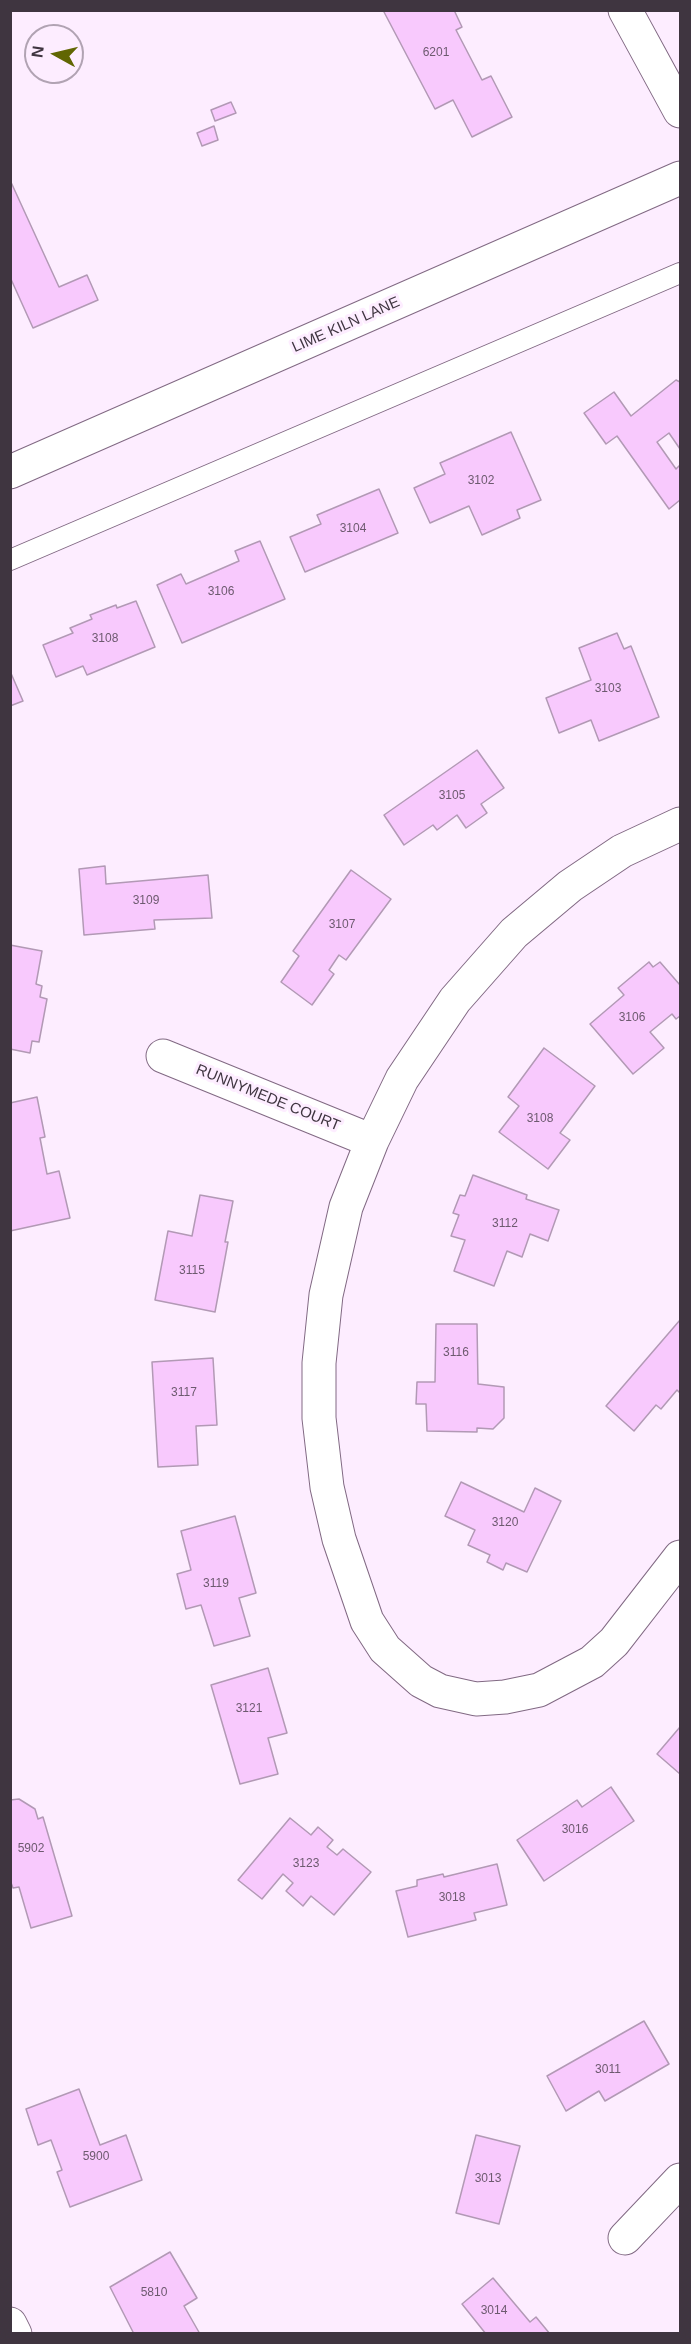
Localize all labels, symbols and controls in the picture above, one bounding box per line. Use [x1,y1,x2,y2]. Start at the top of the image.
north arrow [24,24,84,84]
text: N [28,45,47,59]
house number: 6201 [423,46,449,60]
street label: LIME KILN LANE [289,293,403,357]
house number: 3102 [468,474,494,488]
house number: 3104 [340,522,366,536]
house number: 3106 [208,585,234,599]
house number: 3108 [92,632,118,646]
house number: 3103 [595,682,621,696]
house number: 3105 [439,789,465,803]
house number: 3109 [133,894,159,908]
house number: 3107 [329,918,355,932]
house number: 3106 [619,1011,645,1025]
street label: RUNNYMEDE COURT [193,1061,343,1135]
house number: 3108 [527,1112,553,1126]
house number: 3112 [492,1217,518,1231]
house number: 3115 [179,1264,205,1278]
house number: 3116 [443,1346,469,1360]
house number: 3117 [171,1386,197,1400]
house number: 3120 [492,1516,518,1530]
house number: 3119 [203,1577,229,1591]
house number: 3121 [236,1702,262,1716]
house number: 3016 [562,1823,588,1837]
house number: 5902 [18,1842,44,1856]
house number: 3123 [293,1857,319,1871]
house number: 3018 [439,1891,465,1905]
house number: 3011 [595,2063,621,2077]
house number: 5900 [83,2150,109,2164]
house number: 3013 [475,2172,501,2186]
house number: 5810 [141,2286,167,2300]
house number: 3014 [481,2304,507,2318]

